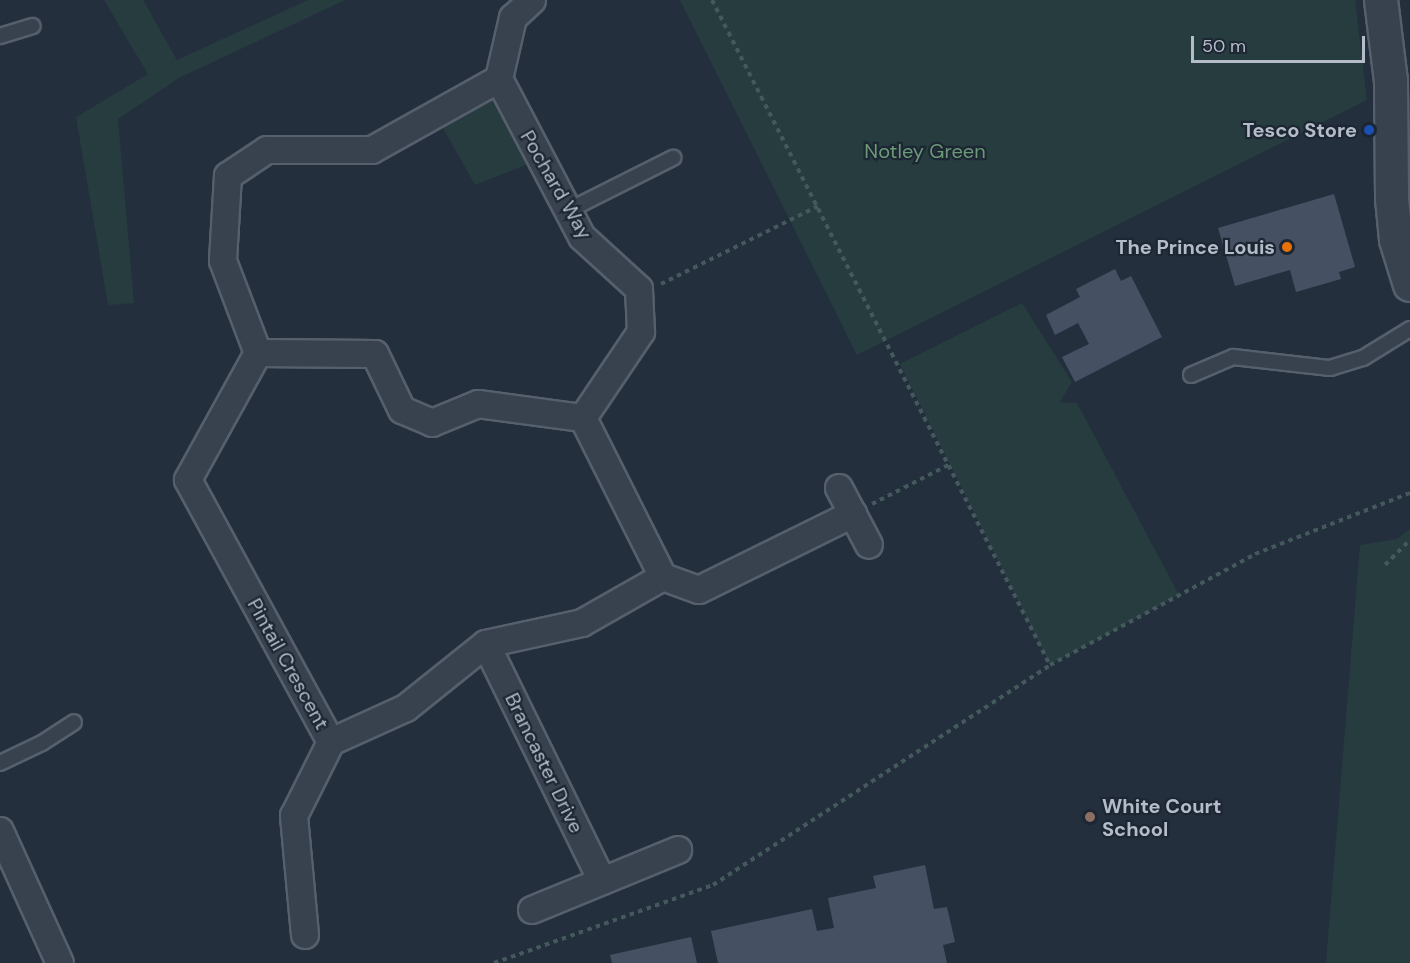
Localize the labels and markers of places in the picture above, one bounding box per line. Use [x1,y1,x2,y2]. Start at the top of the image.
place label: Tesco Store [1242,118,1357,142]
marker: Tesco Store [1362,123,1376,137]
place label: The Prince Louis [1115,235,1275,259]
marker: The Prince Louis [1280,240,1294,254]
place label: White Court School [1102,794,1221,841]
marker: White Court School [1083,810,1097,824]

